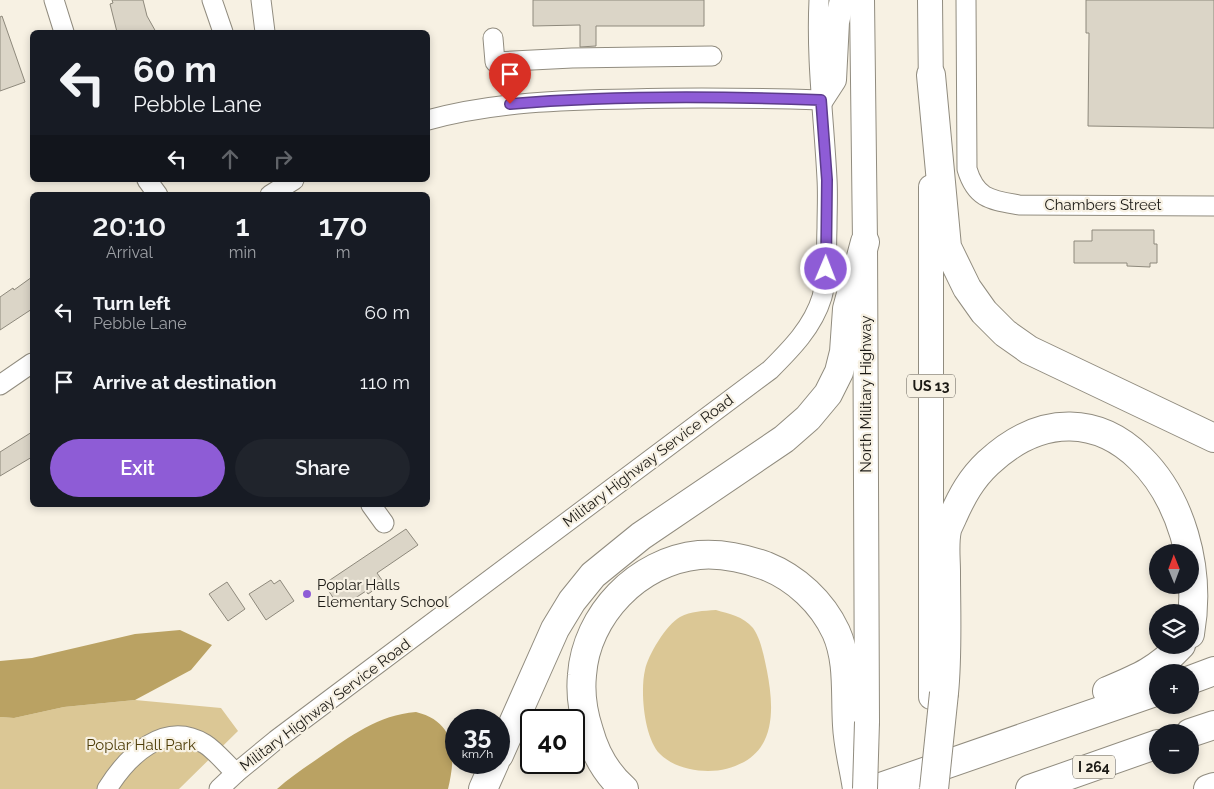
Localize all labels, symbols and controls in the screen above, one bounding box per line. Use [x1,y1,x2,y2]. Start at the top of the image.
text: 60 m [133,49,217,90]
icon: left [50,50,115,115]
pin [489,53,531,104]
icon: arrive [496,60,524,88]
text: Pebble Lane [133,91,262,117]
icon: left [163,145,191,173]
icon: ahead [216,145,244,173]
icon: right [269,145,297,173]
street label: Chambers Street [1045,196,1161,214]
text: 20:10 [92,208,166,243]
text: 1 [235,208,250,243]
text: 170 [319,208,368,243]
position arrow [799,242,851,294]
text: Arrival [106,243,153,262]
text: min [229,243,256,262]
text: m [336,243,351,262]
text: Turn left [93,292,170,314]
icon: left [50,298,78,326]
text: 60 m [365,301,410,323]
text: Pebble Lane [93,314,187,333]
street label: North Military Highway [857,315,875,473]
icon: arrive [50,368,78,396]
text: Arrive at destination [93,371,277,393]
text: 110 m [360,371,410,393]
road number: US 13 [907,374,955,398]
street label: Military Highway Service Road [559,391,737,531]
button: Exit [50,439,225,497]
button: Share [235,439,410,497]
north arrow [1149,544,1199,594]
map controls [1149,544,1199,774]
place label: Poplar Halls Elementary School [317,576,449,611]
marker: Poplar Halls Elementary School [301,588,313,600]
button: layers [1149,604,1199,654]
street label: Military Highway Service Road [236,635,414,775]
button: + [1149,664,1199,714]
speed limit sign: 40 [520,709,585,774]
text: 35 [464,720,491,750]
button: − [1149,724,1199,774]
park label: Poplar Hall Park [86,736,196,754]
text: km/h [462,747,493,761]
road number: I 264 [1073,756,1115,779]

